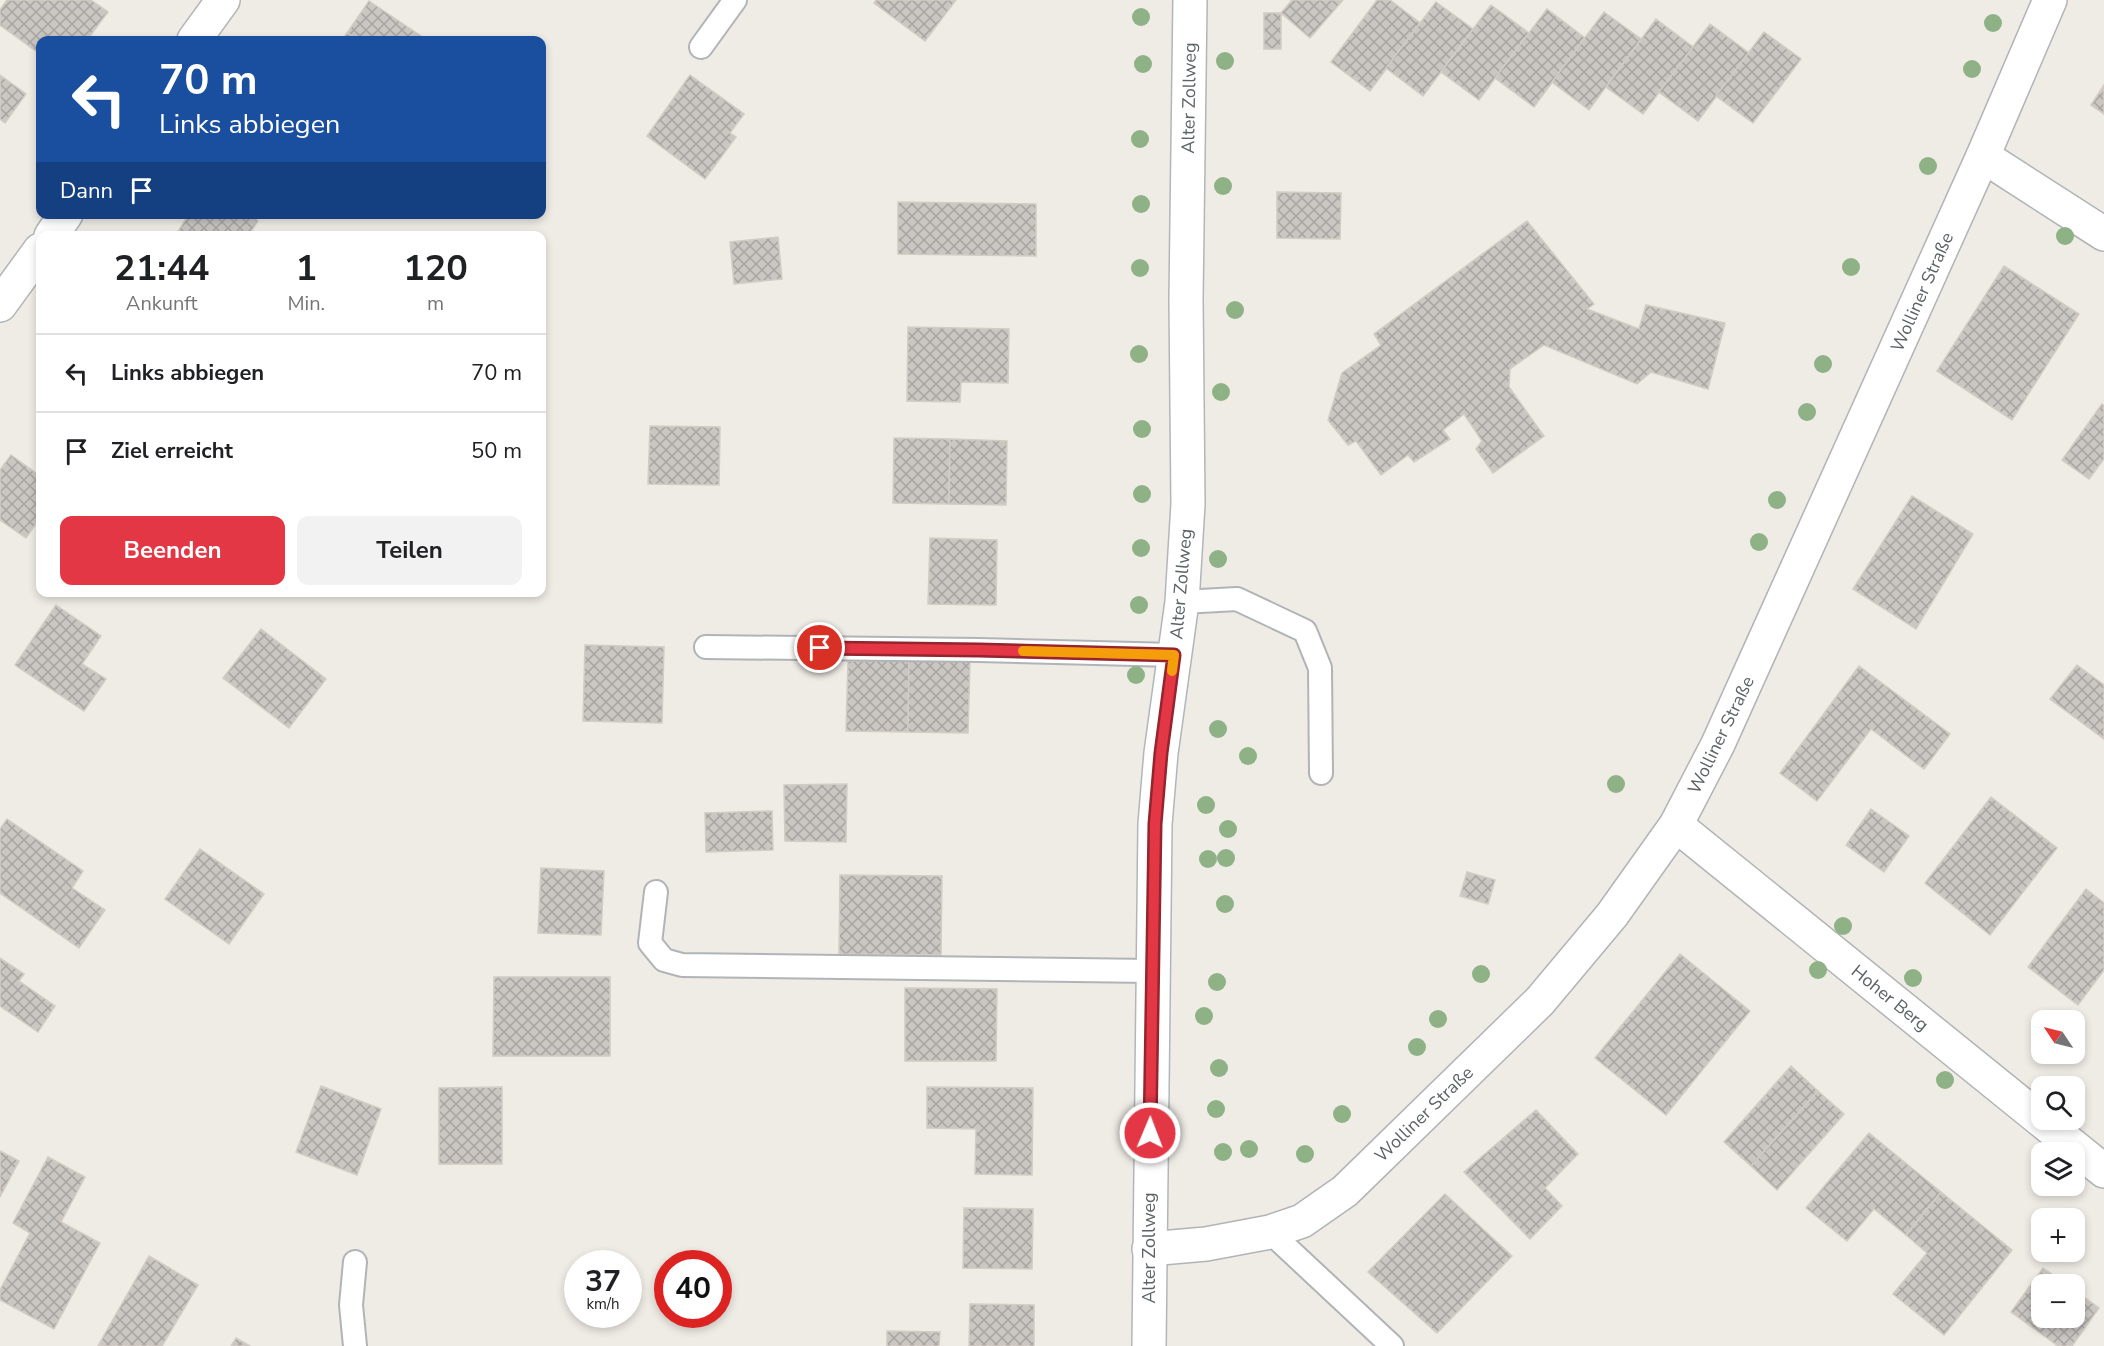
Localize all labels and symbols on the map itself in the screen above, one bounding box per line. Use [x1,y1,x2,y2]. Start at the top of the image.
street label: Alter Zollweg [1176,42,1202,154]
street label: Wolliner Straße [1885,228,1959,356]
street label: Alter Zollweg [1164,528,1198,640]
pin [794,622,845,673]
street label: Wolliner Straße [1682,672,1760,798]
street label: Hoher Berg [1846,959,1934,1037]
north arrow [2031,1010,2085,1064]
street label: Wolliner Straße [1369,1061,1479,1167]
position arrow [1118,1101,1182,1165]
street label: Alter Zollweg [1137,1192,1161,1304]
speed limit sign: 40 [654,1250,732,1328]

